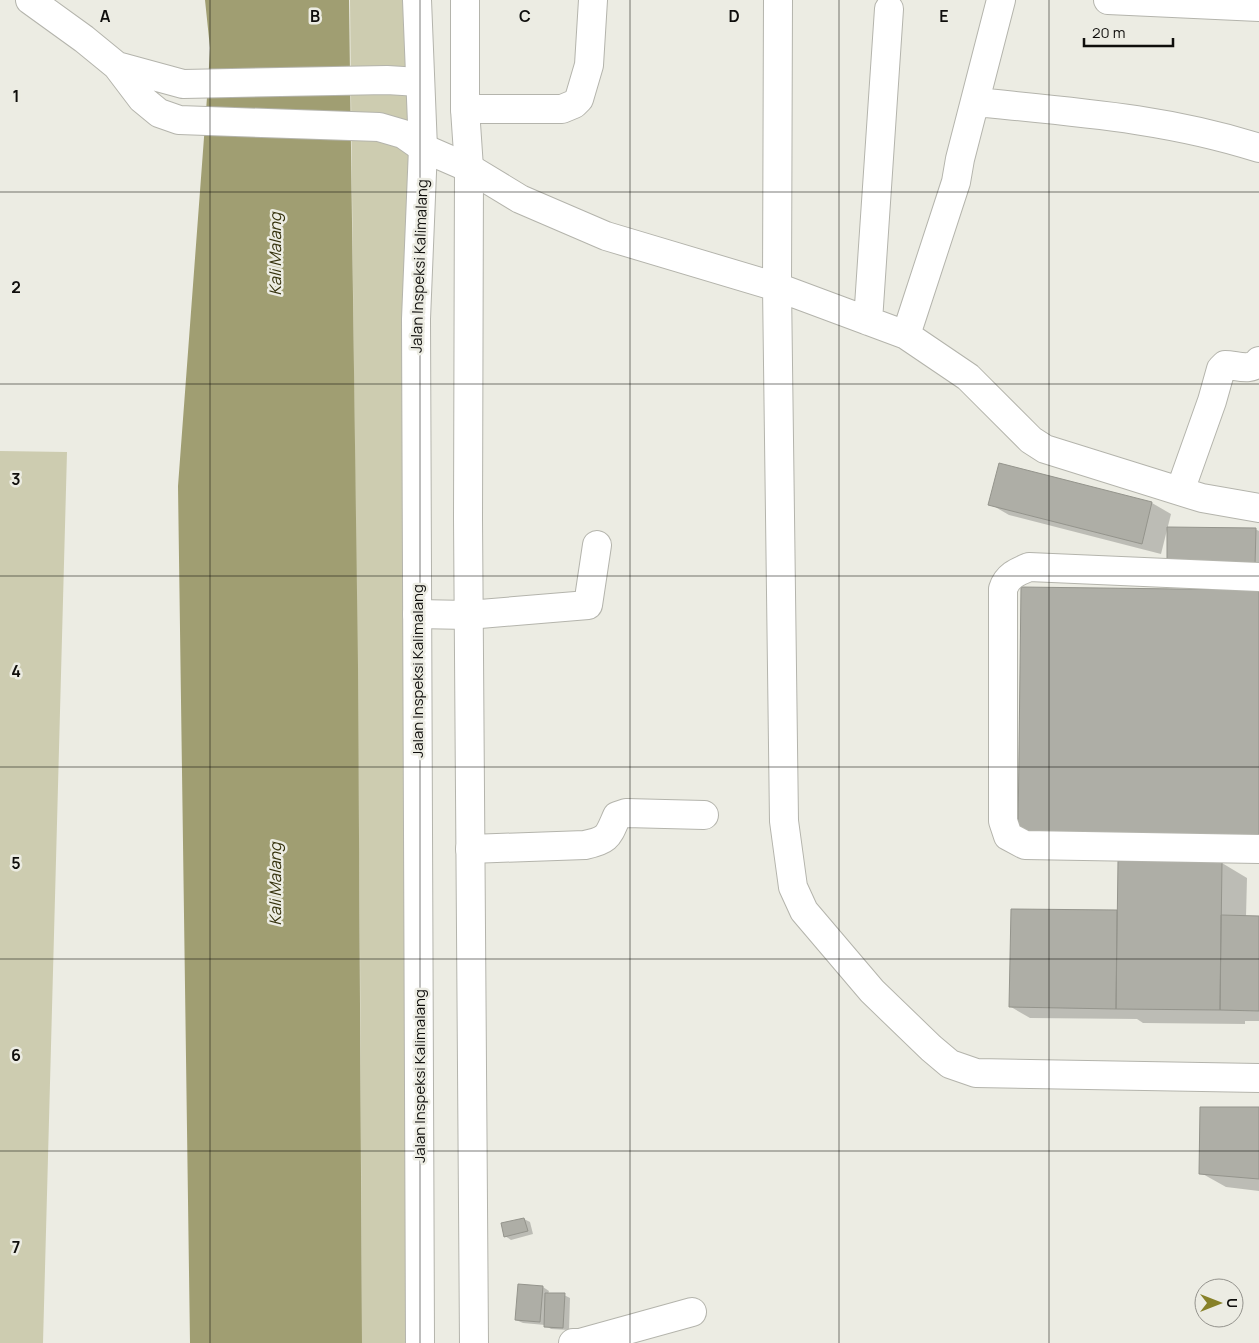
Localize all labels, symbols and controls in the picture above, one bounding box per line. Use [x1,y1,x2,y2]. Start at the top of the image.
text: A [100,5,111,27]
text: B [310,5,320,27]
text: C [519,5,531,27]
text: D [728,5,740,27]
text: E [939,5,949,27]
scale bar [1084,15,1173,47]
text: 20 m [1092,22,1125,43]
text: 1 [12,85,20,107]
street label: Jalan Inspeksi Kalimalang [405,179,433,353]
water label: Kali Malang [264,211,286,296]
text: 2 [11,276,21,298]
text: 3 [11,468,21,490]
street label: Jalan Inspeksi Kalimalang [407,584,428,758]
text: 4 [11,660,21,682]
water label: Kali Malang [264,841,286,926]
text: 5 [11,852,21,874]
street label: Jalan Inspeksi Kalimalang [409,989,430,1163]
text: 6 [11,1044,21,1066]
text: 7 [12,1236,20,1258]
north arrow [1194,1278,1244,1328]
text: U [1223,1298,1242,1308]

